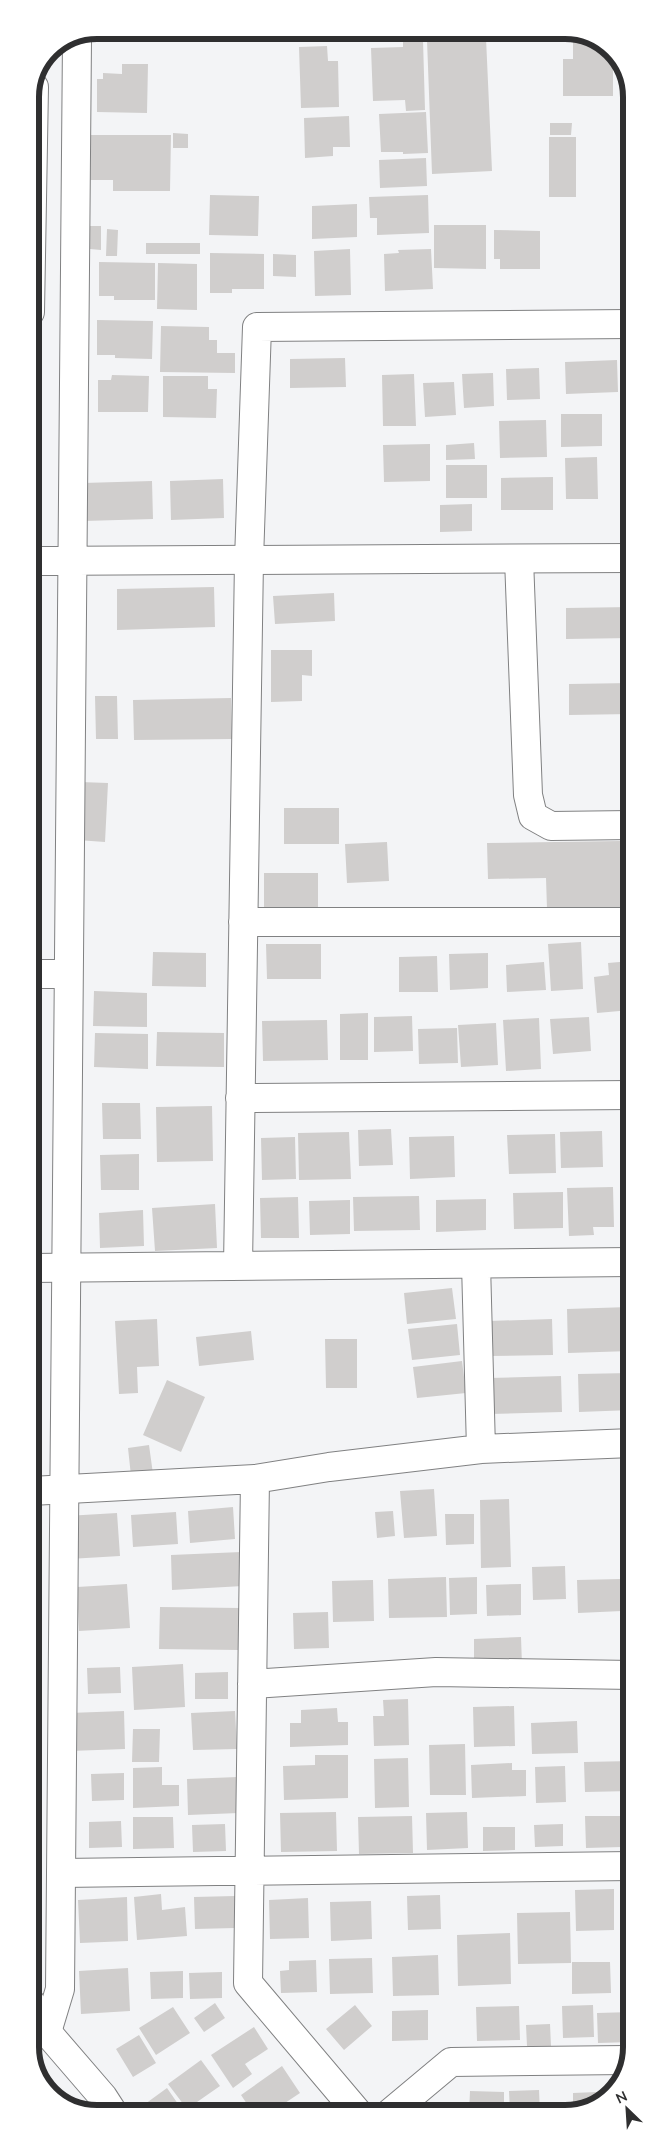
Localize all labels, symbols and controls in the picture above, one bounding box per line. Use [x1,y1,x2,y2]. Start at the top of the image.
north arrow [602,2084,652,2134]
text: N [613,2087,630,2108]

